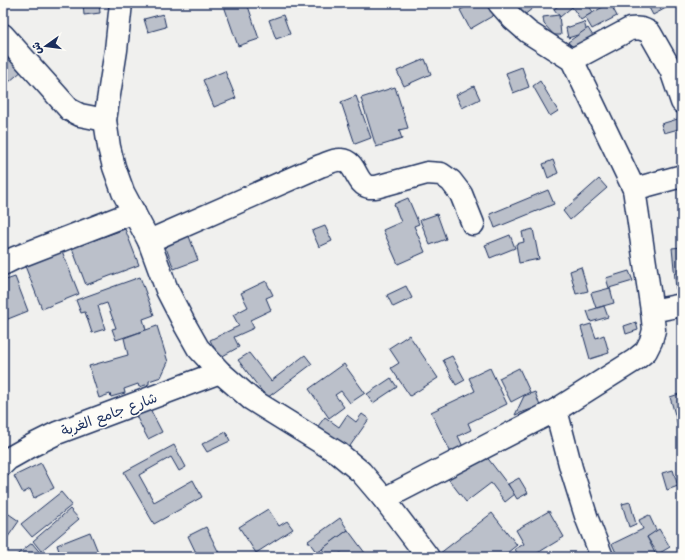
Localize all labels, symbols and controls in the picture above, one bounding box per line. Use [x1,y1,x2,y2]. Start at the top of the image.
north arrow [26,26,66,66]
text: ش [29,41,45,56]
street label: شارع جامع الغربة [59,389,160,442]

